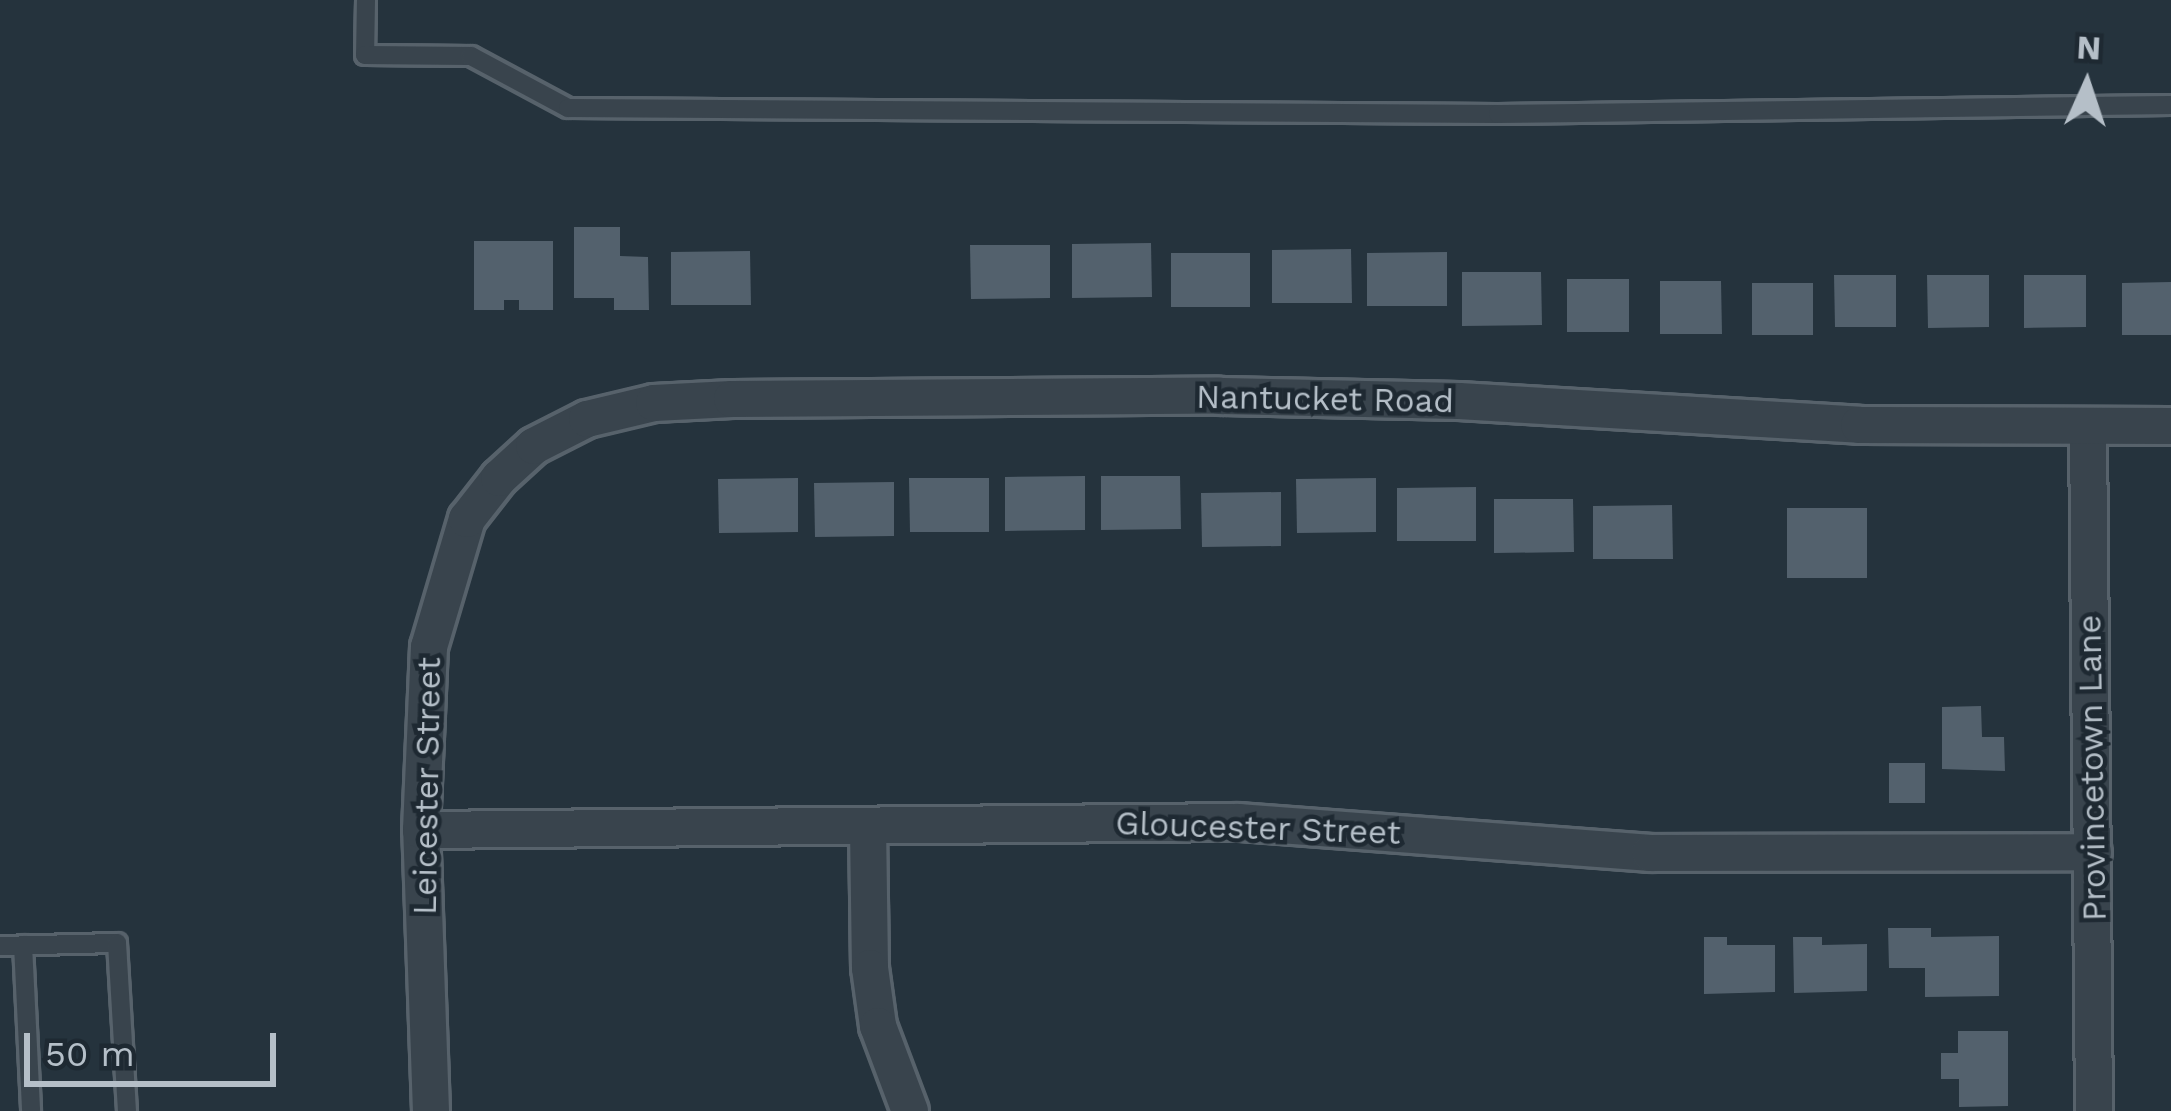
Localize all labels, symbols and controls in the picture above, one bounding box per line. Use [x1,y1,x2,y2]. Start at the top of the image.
north arrow [2027,24,2147,144]
text: N [2076,27,2102,68]
street label: Nantucket Road [1196,377,1454,421]
street label: Provincetown Lane [2070,614,2114,922]
street label: Leicester Street [405,656,449,916]
street label: Gloucester Street [1114,803,1402,853]
scale bar [30,1009,282,1083]
text: 50 m [45,1033,135,1075]

